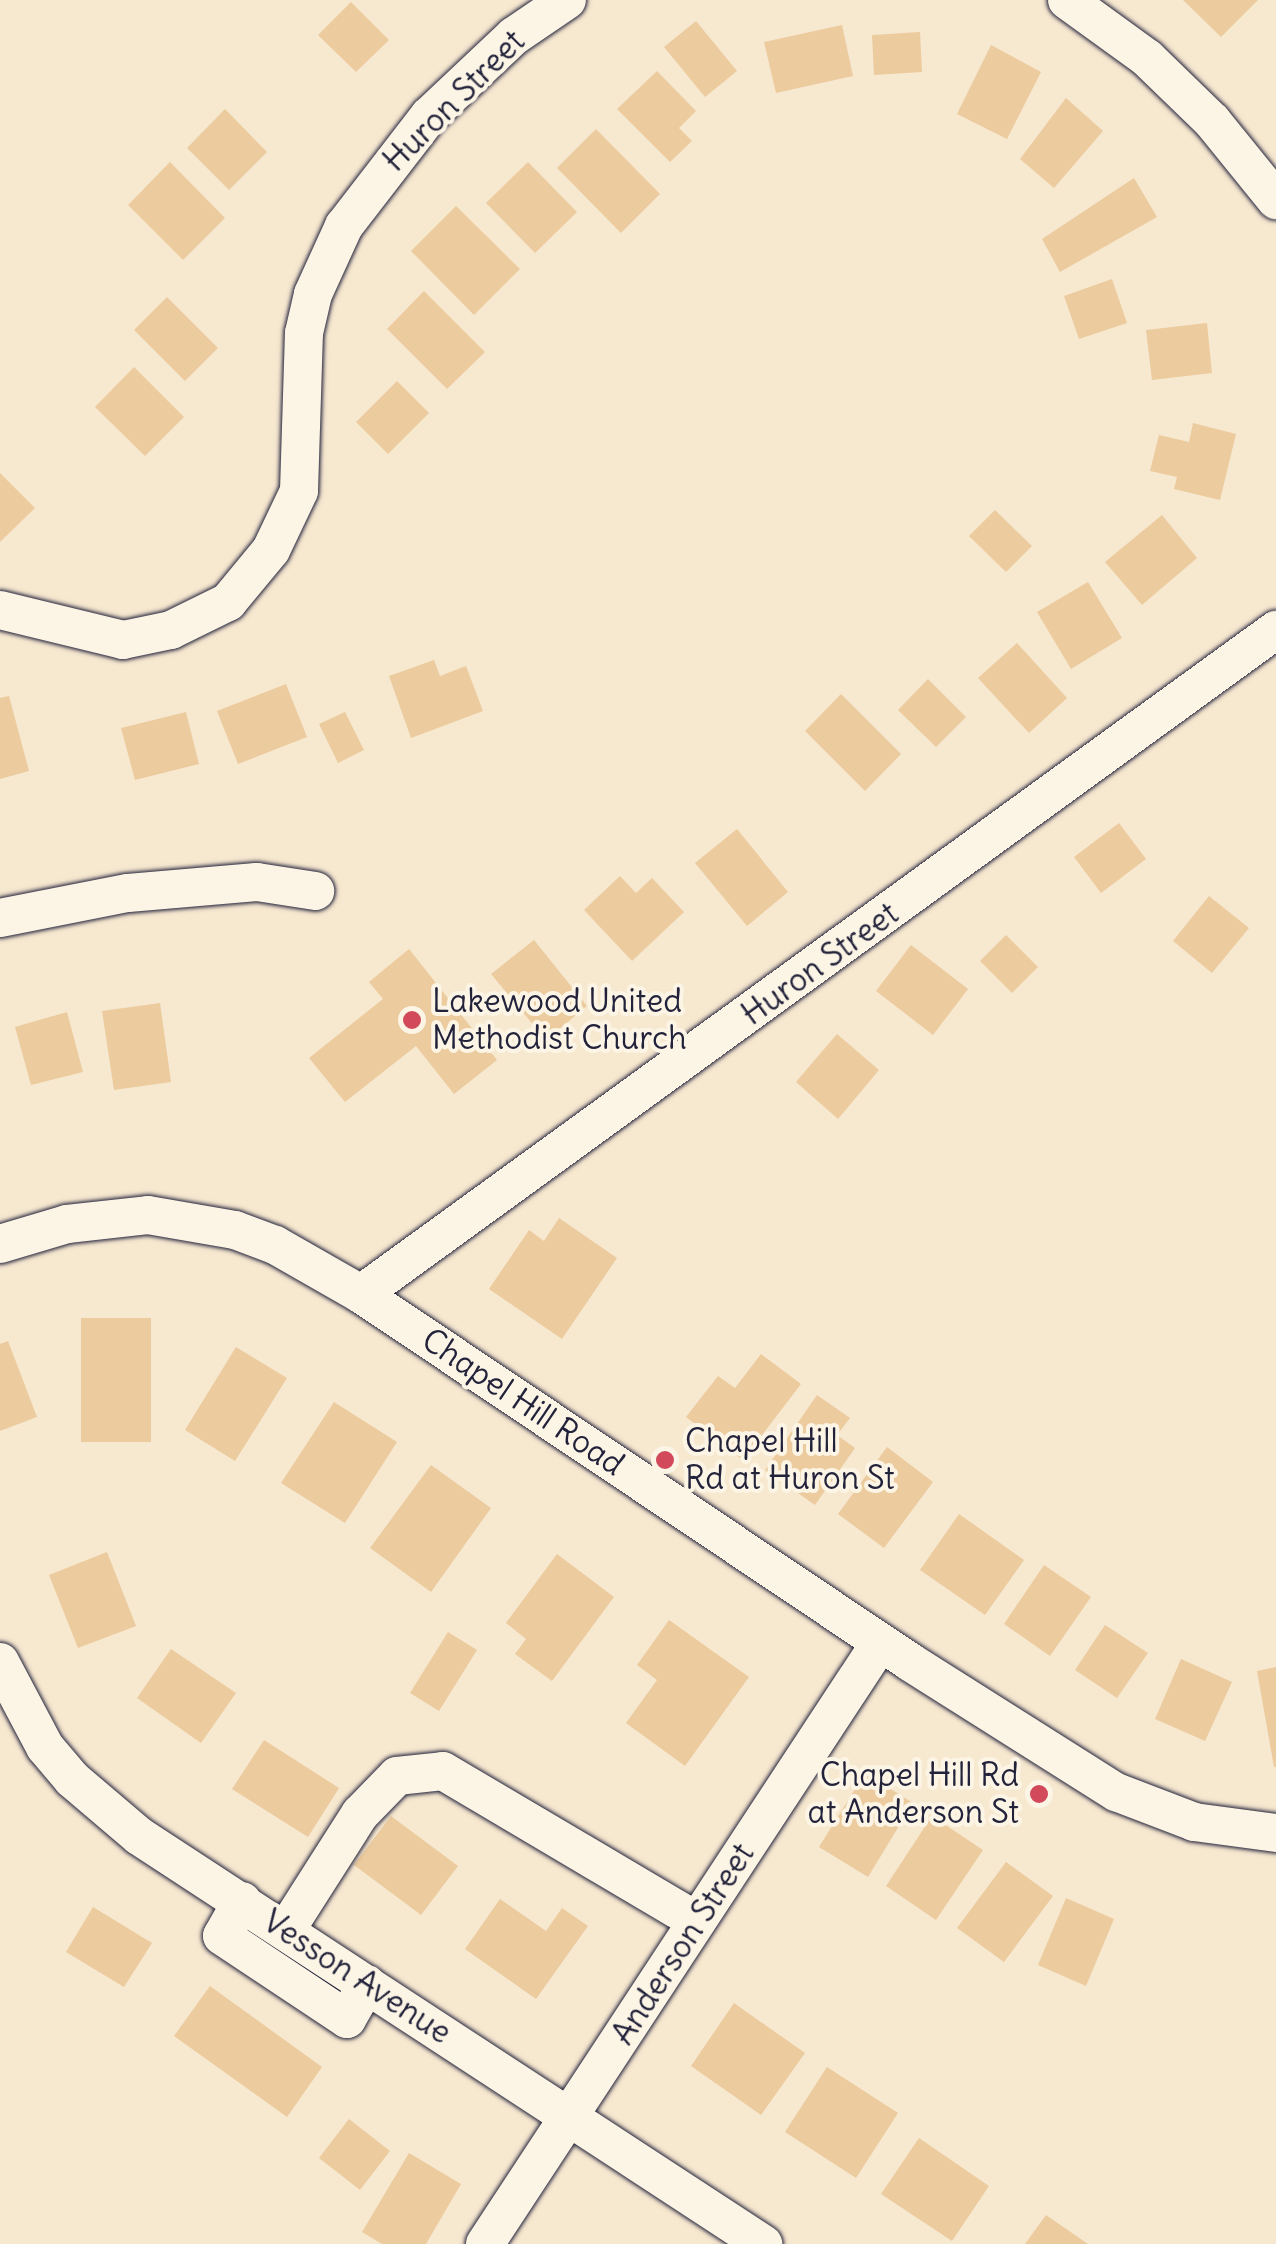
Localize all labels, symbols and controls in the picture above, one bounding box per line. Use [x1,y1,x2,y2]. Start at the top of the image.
street label: Huron Street [375,22,533,180]
street label: Huron Street [734,894,906,1034]
place label: Lakewood United Methodist Church [432,983,687,1058]
marker: Lakewood United Methodist Church [401,1009,423,1031]
street label: Chapel Hill Road [415,1320,631,1484]
place label: Chapel Hill Rd at Huron St [685,1423,895,1498]
marker: Chapel Hill Rd at Huron St [654,1449,676,1471]
place label: Chapel Hill Rd at Anderson St [808,1757,1019,1832]
marker: Chapel Hill Rd at Anderson St [1028,1783,1050,1805]
street label: Anderson Street [604,1836,762,2052]
street label: Vesson Avenue [256,1902,458,2052]

